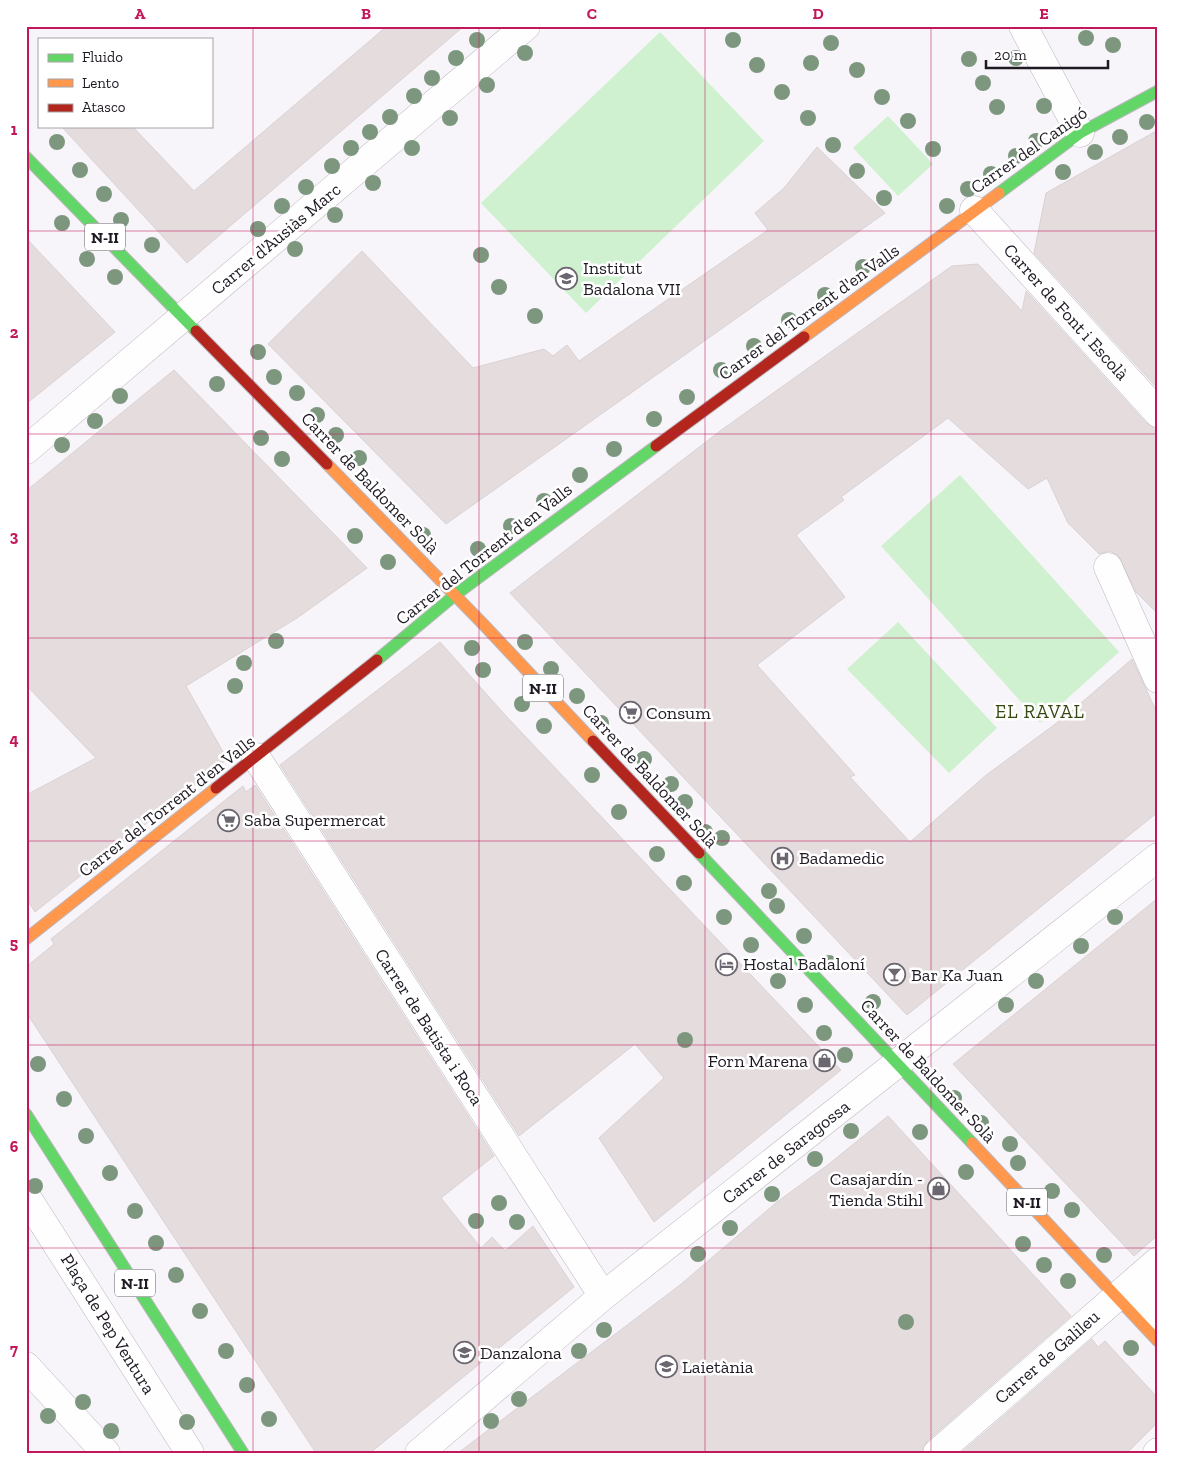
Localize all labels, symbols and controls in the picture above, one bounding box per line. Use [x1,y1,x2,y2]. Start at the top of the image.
text: A [135,4,146,23]
text: B [361,4,371,23]
text: C [587,4,597,23]
text: D [812,4,824,23]
text: E [1039,4,1049,23]
legend [38,38,212,128]
scale bar [986,38,1109,70]
text: 20 m [994,46,1027,64]
text: Fluido [82,48,123,66]
text: Lento [82,74,119,92]
text: Atasco [82,98,126,116]
street label: Carrer del Canigó [966,102,1092,198]
text: 1 [11,120,18,139]
street label: Carrer d'Ausiàs Marc [207,178,345,300]
road number: N-II [85,223,125,250]
street label: Carrer del Torrent d'en Valls [714,239,904,385]
street label: Carrer de Font i Escolà [999,239,1133,385]
place label: Institut Badalona VII [583,257,681,300]
school or university icon: Institut Badalona VII [555,266,579,290]
text: 2 [10,323,19,342]
street label: Carrer de Baldomer Solà [297,407,444,559]
street label: Carrer del Torrent d'en Valls [391,478,577,630]
text: 3 [10,527,19,546]
road number: N-II [523,674,563,701]
street label: Carrer de Baldomer Solà [578,699,723,853]
district label: EL RAVAL [995,700,1085,723]
supermarket icon: Consum [618,701,642,725]
place label: Consum [646,702,711,724]
text: 4 [9,730,19,749]
street label: Carrer del Torrent d'en Valls [74,730,260,882]
supermarket icon: Saba Supermercat [216,808,240,832]
place label: Saba Supermercat [244,809,386,831]
hospital icon: Badamedic [771,846,795,870]
place label: Badamedic [799,847,884,869]
text: 5 [10,934,18,953]
street label: Carrer de Batista i Roca [370,944,488,1110]
hotel icon: Hostal Badaloní [715,952,739,976]
place label: Hostal Badaloní [743,953,865,975]
bar icon: Bar Ka Juan [883,963,907,987]
place label: Bar Ka Juan [911,964,1004,986]
street label: Carrer de Baldomer Solà [856,994,1001,1148]
shop icon: Forn Marena [812,1049,836,1073]
place label: Forn Marena [708,1050,808,1072]
street label: Carrer de Saragossa [718,1095,854,1209]
text: 6 [10,1137,19,1156]
place label: Casajardín - Tienda Stihl [829,1168,923,1211]
shop icon: Casajardín - Tienda Stihl [927,1177,951,1201]
road number: N-II [1007,1188,1047,1216]
street label: Plaça de Pep Ventura [56,1250,160,1399]
road number: N-II [115,1270,155,1296]
street label: Carrer de Galileu [990,1305,1104,1409]
text: 7 [10,1340,18,1359]
school or university icon: Danzalona [452,1341,476,1365]
place label: Danzalona [480,1342,562,1364]
school or university icon: Laietània [654,1355,678,1379]
place label: Laietània [682,1356,754,1378]

